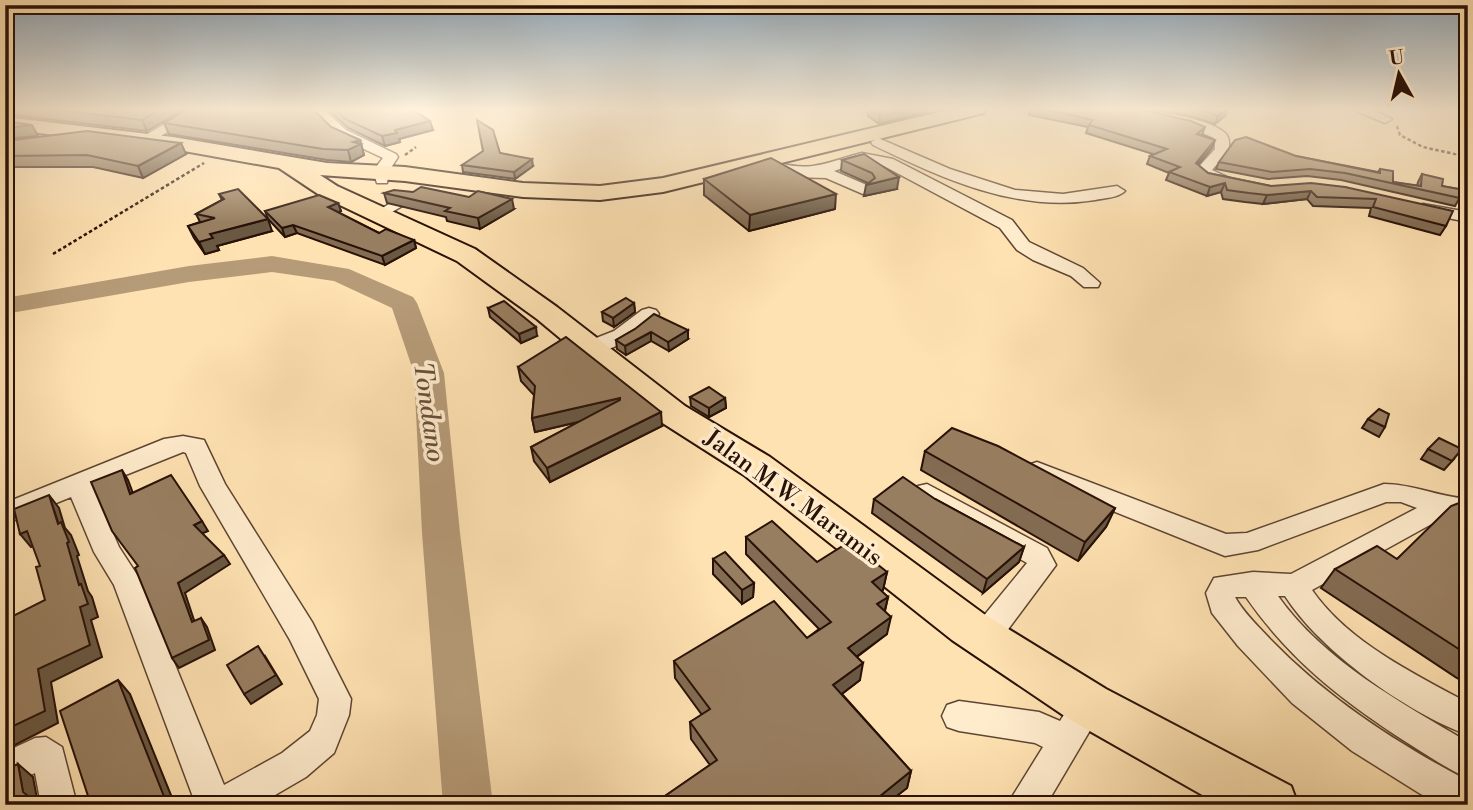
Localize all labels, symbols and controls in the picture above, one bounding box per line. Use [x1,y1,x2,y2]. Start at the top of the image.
north arrow [1364,38,1434,108]
text: U [1388,45,1406,71]
water label: Tondano [406,360,452,464]
street label: Jalan M.W. Maramis [697,423,888,573]

